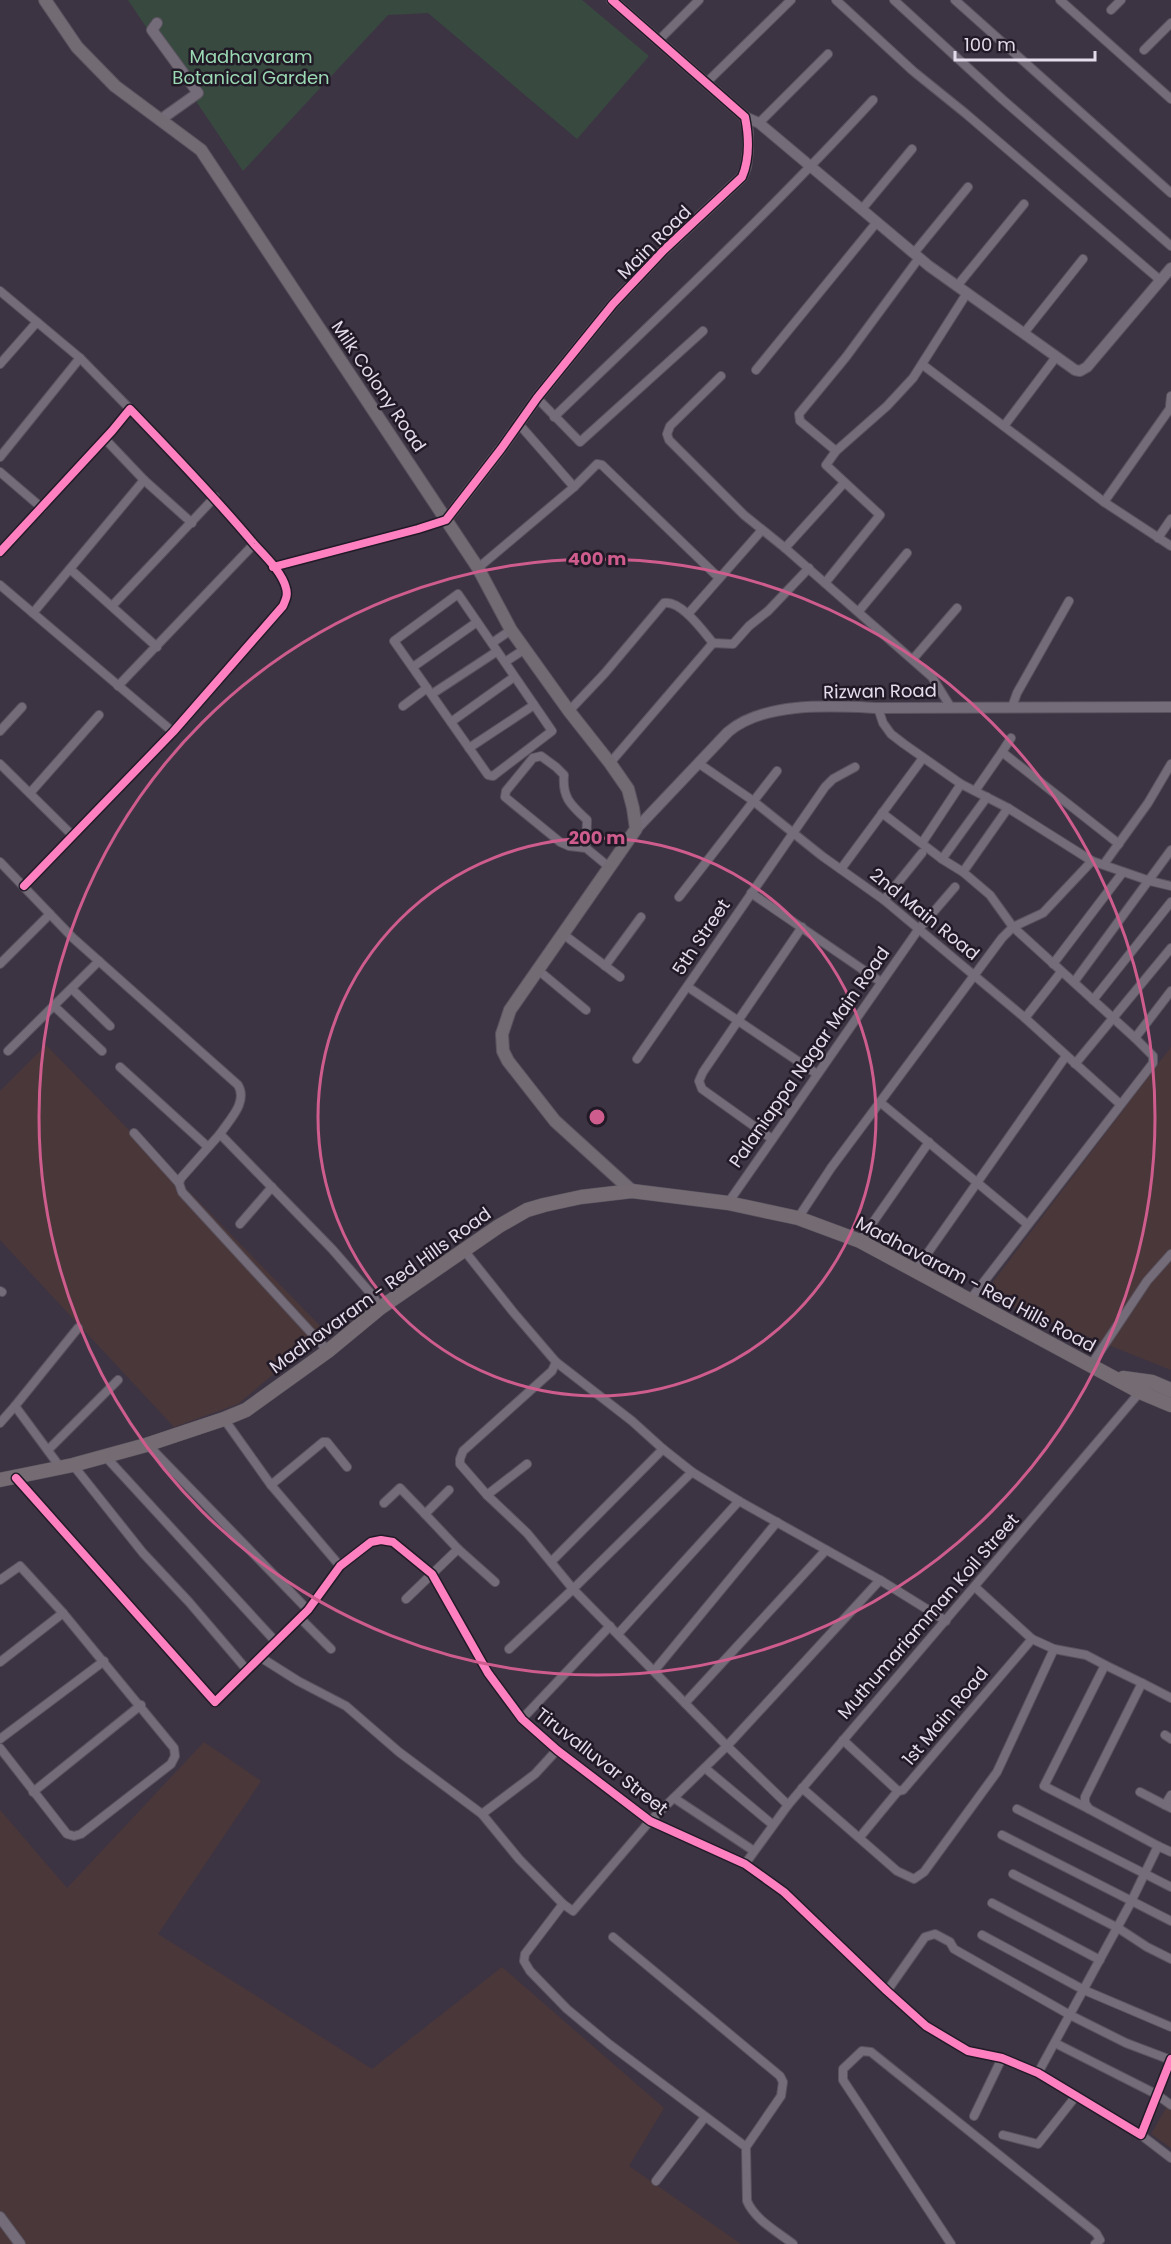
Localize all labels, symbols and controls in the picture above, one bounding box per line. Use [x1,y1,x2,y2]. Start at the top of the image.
scale bar [955,24,1094,62]
text: 100 m [964,32,1016,57]
park label: Madhavaram Botanical Garden [172,44,330,90]
street label: Main Road [611,199,697,285]
street label: Milk Colony Road [326,316,432,456]
text: 400 m [568,546,626,571]
street label: Rizwan Road [823,678,937,704]
text: 200 m [569,825,625,850]
street label: 2nd Main Road [865,862,985,966]
street label: 5th Street [666,894,736,980]
street label: Palaniappa Nagar Main Road [723,941,895,1173]
centre of rings [587,1107,607,1127]
street label: Madhavaram - Red Hills Road [264,1201,496,1379]
street label: Madhavaram - Red Hills Road [852,1210,1100,1358]
street label: Muthumariamman Koil Street [832,1508,1024,1724]
street label: 1st Main Road [896,1661,994,1771]
street label: Tiruvalluvar Street [531,1701,673,1821]

